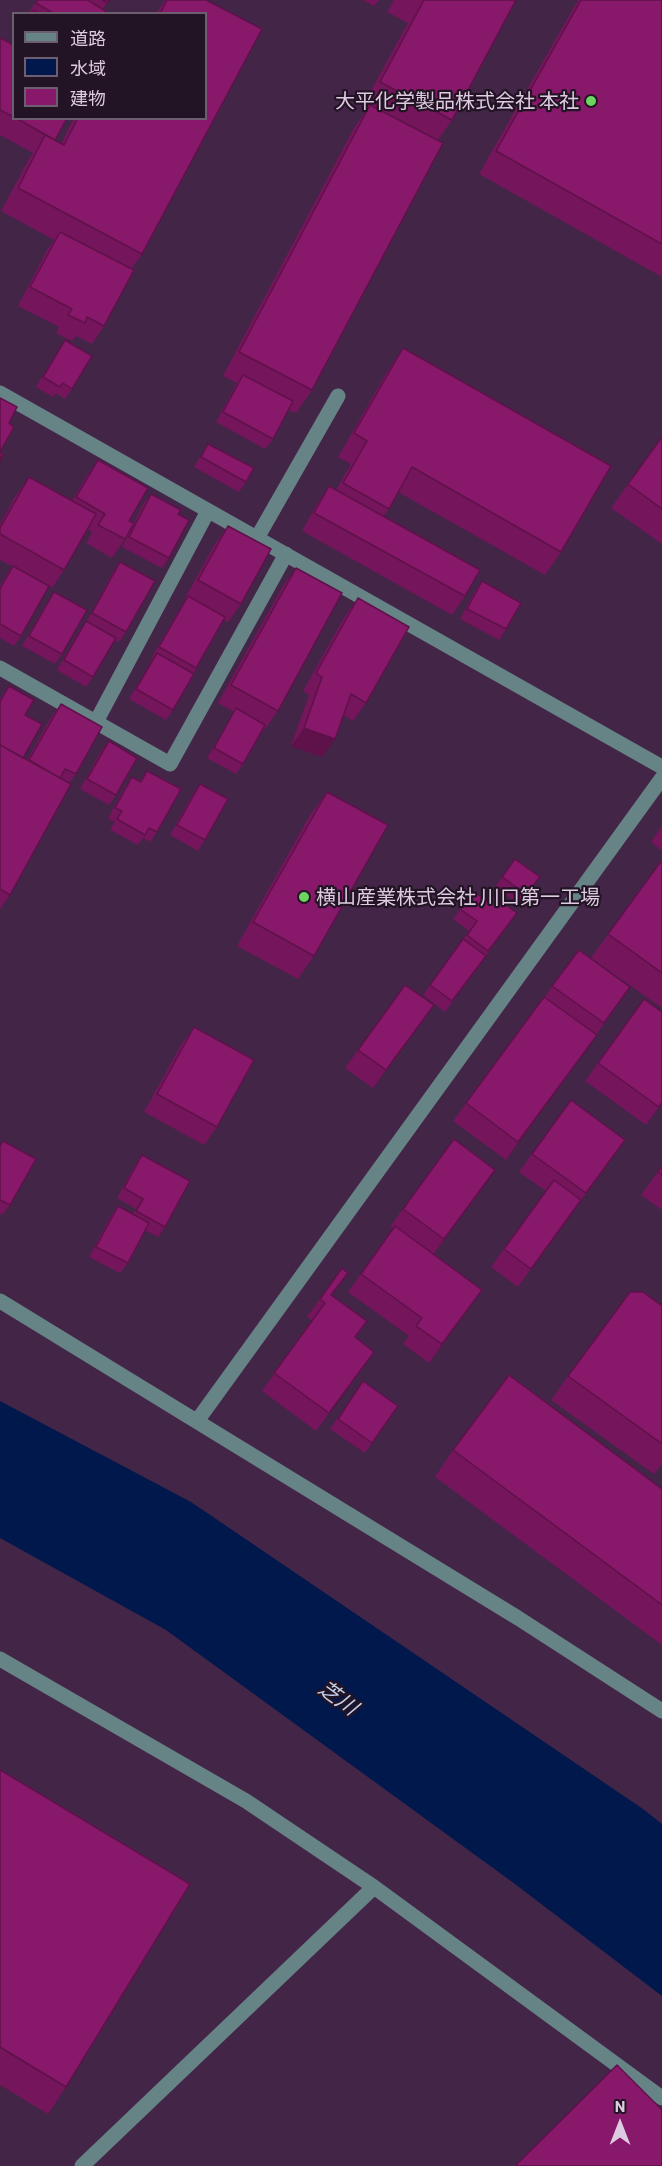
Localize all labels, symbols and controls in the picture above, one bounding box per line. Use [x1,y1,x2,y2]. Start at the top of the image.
legend [12,12,207,120]
text: 道路 [70,27,106,49]
text: 水域 [70,57,106,79]
text: 建物 [70,87,106,109]
place label: 大平化学製品株式会社 本社 [335,89,579,113]
marker: 大平化学製品株式会社 本社 [584,94,598,108]
place label: 横山産業株式会社 川口第一工場 [316,885,600,909]
marker: 横山産業株式会社 川口第一工場 [297,890,311,904]
water label: 芝川 [314,1675,362,1721]
north arrow [590,2094,650,2154]
text: N [615,2096,625,2115]

